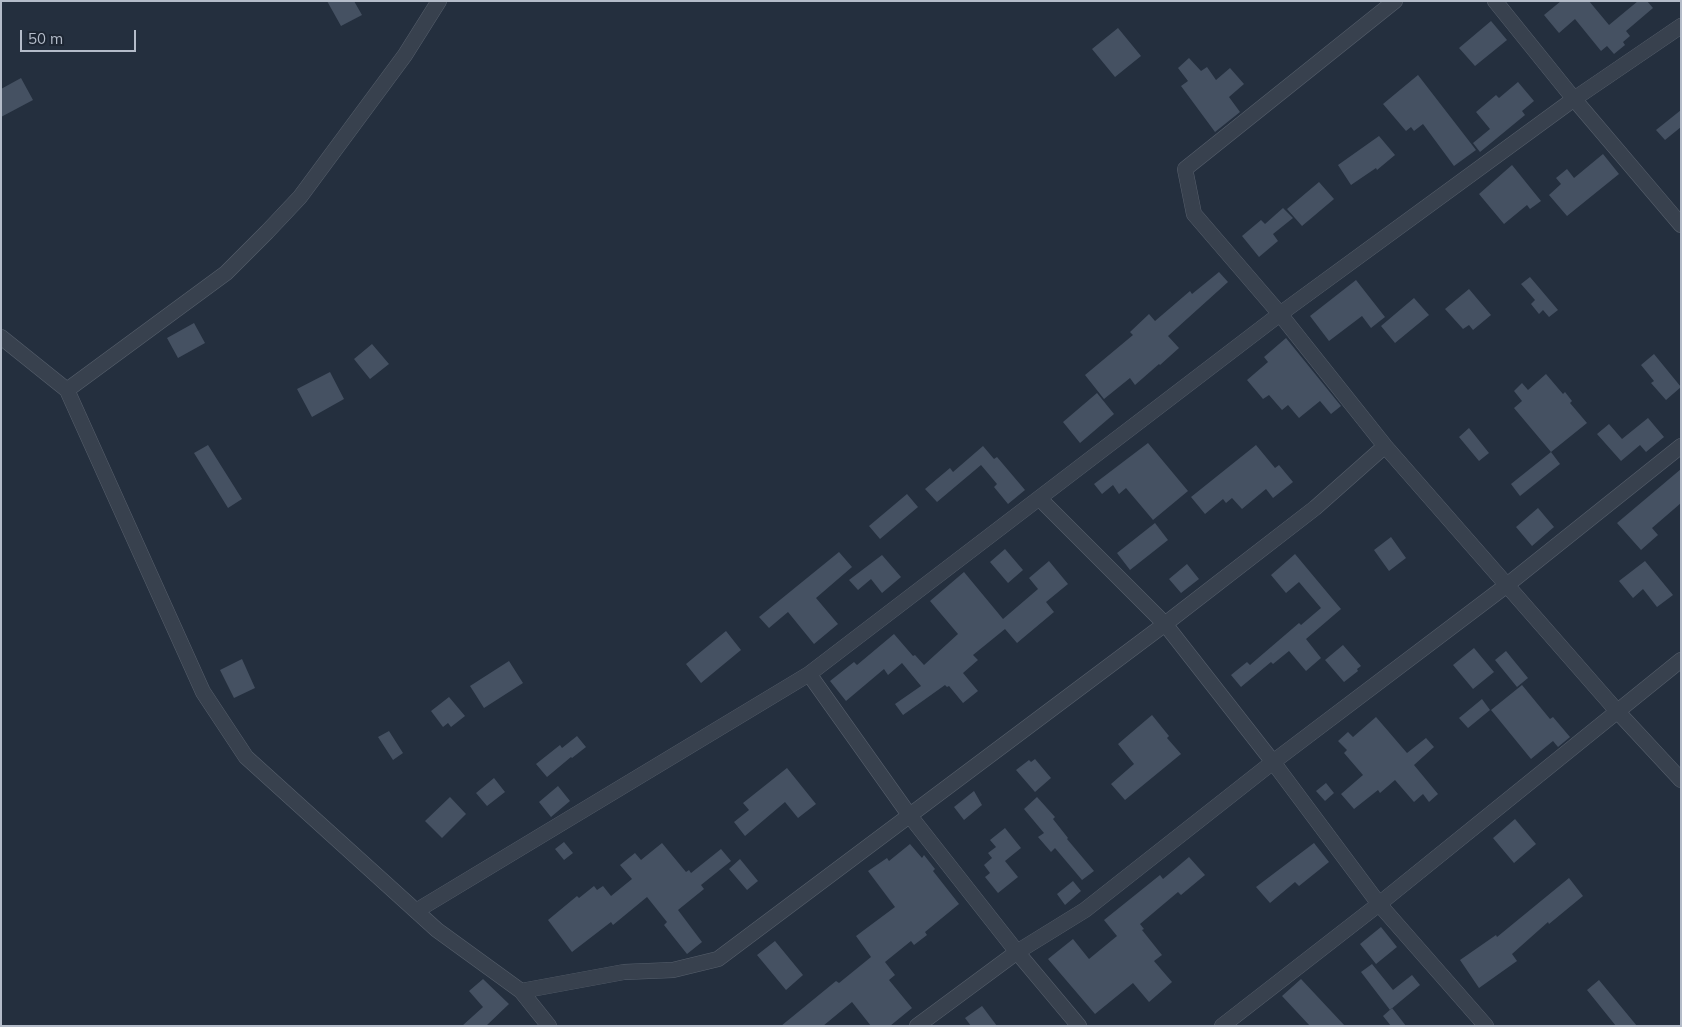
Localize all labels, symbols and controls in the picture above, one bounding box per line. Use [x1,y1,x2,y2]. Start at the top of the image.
scale bar [22,20,139,52]
text: 50 m [28,29,63,48]

